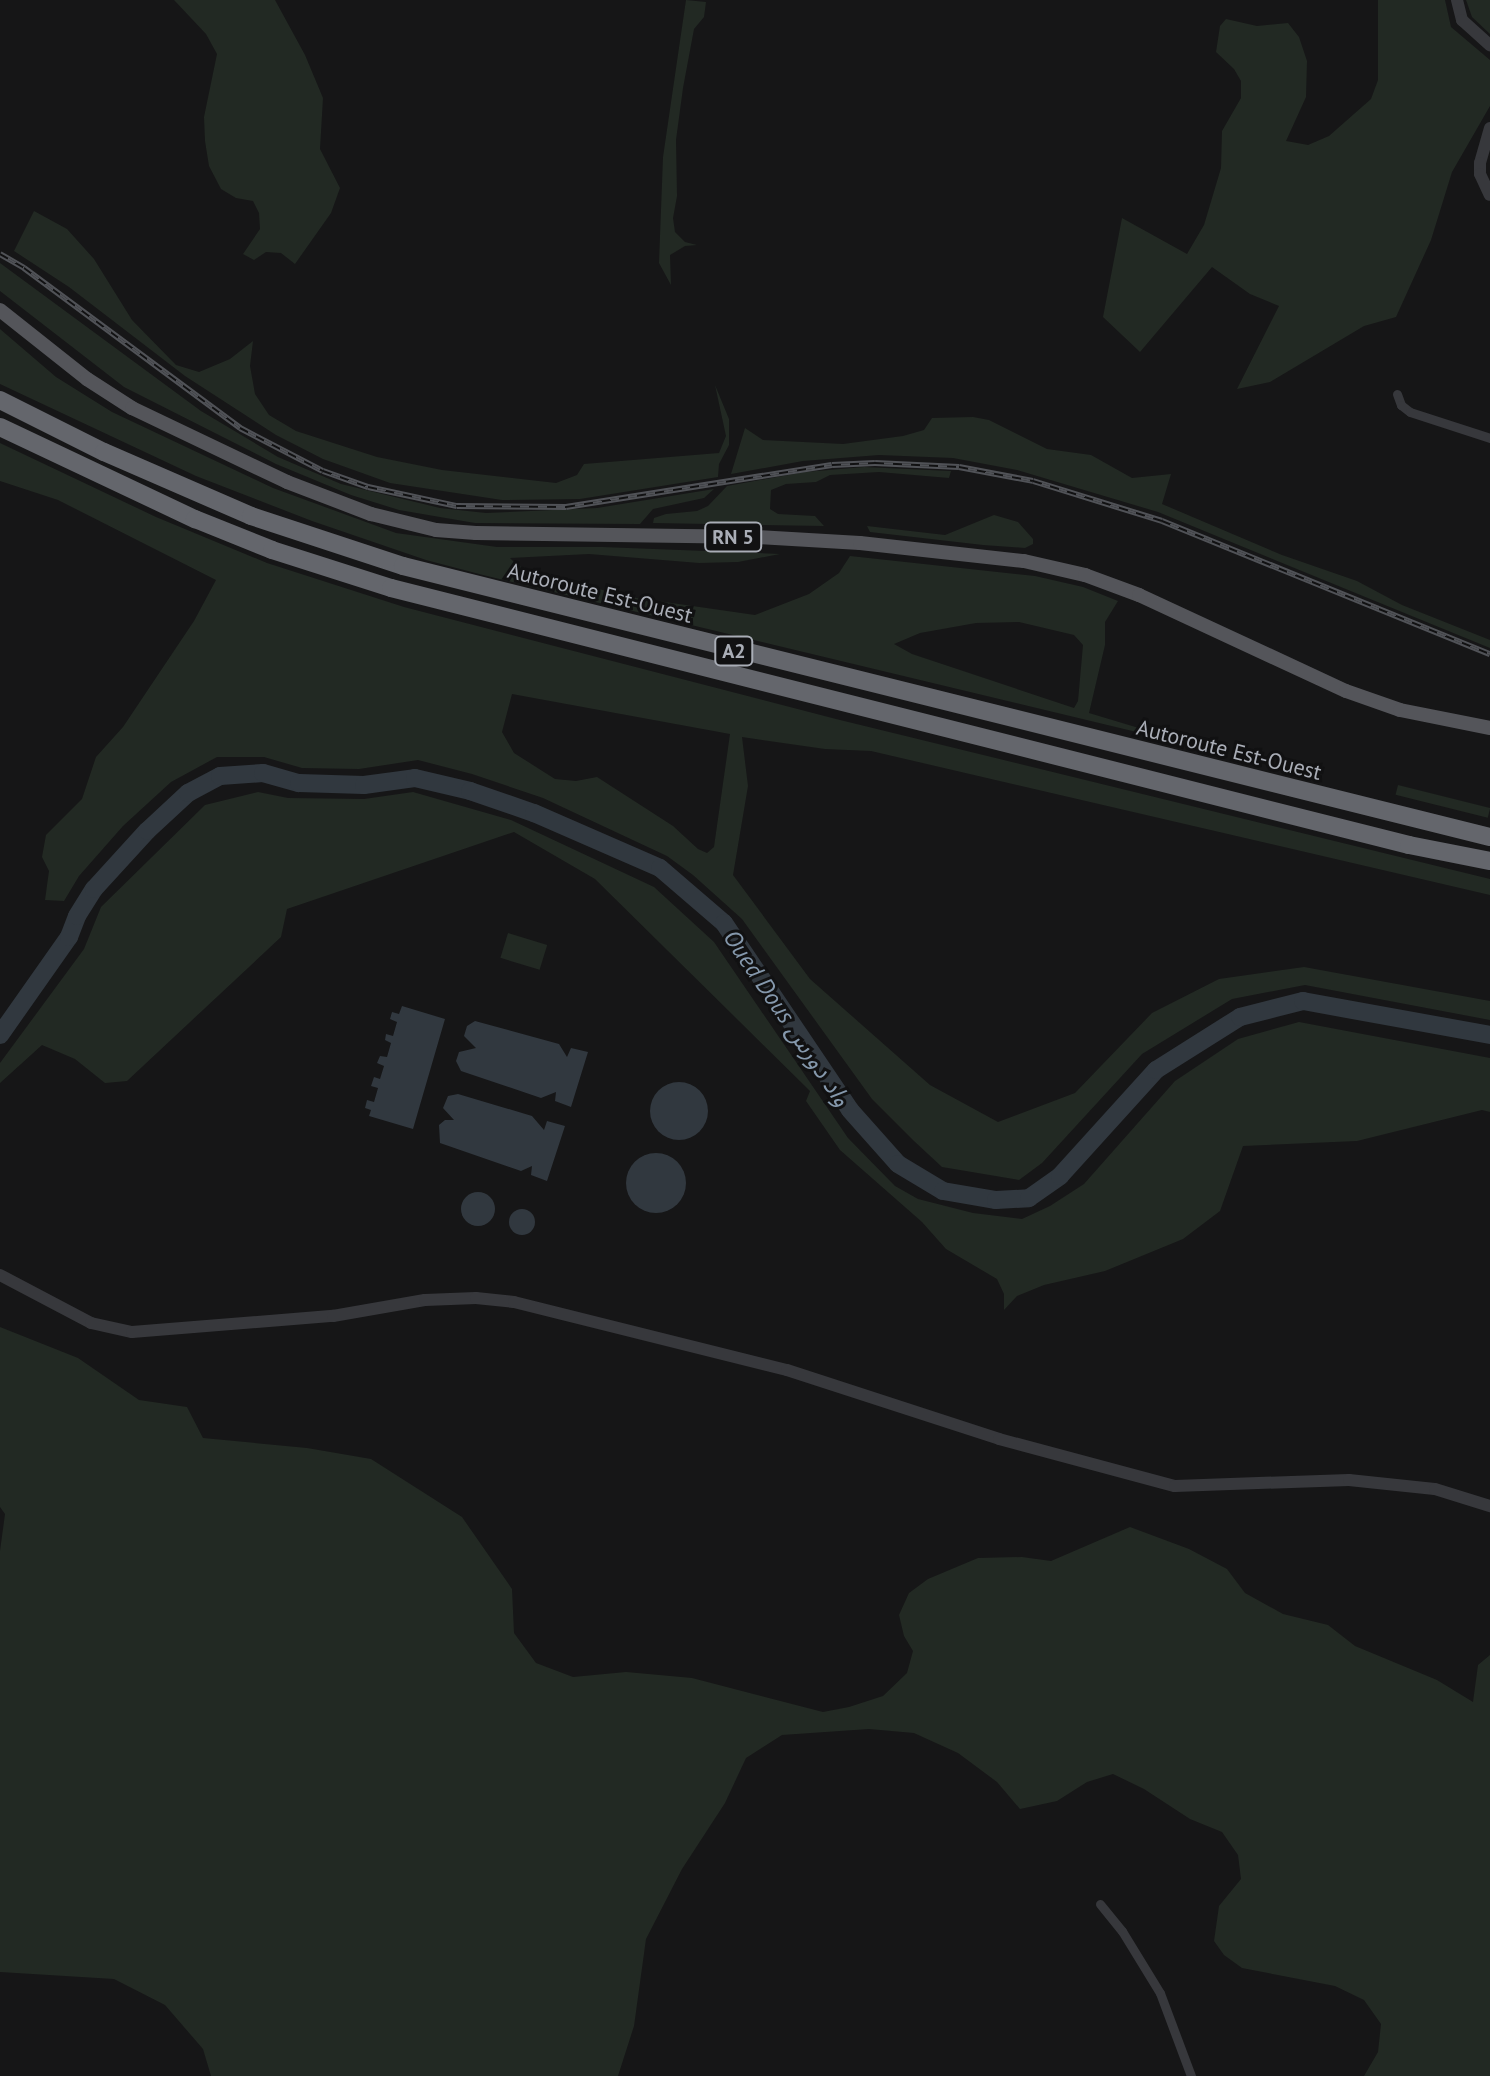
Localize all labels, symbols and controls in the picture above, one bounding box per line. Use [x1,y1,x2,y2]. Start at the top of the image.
road number: RN 5 [703,521,763,553]
street label: Autoroute Est-Ouest [505,557,695,629]
road number: A2 [714,635,754,667]
street label: Autoroute Est-Ouest [1134,714,1324,786]
water label: Oued Dous واد دورس [717,924,857,1112]

